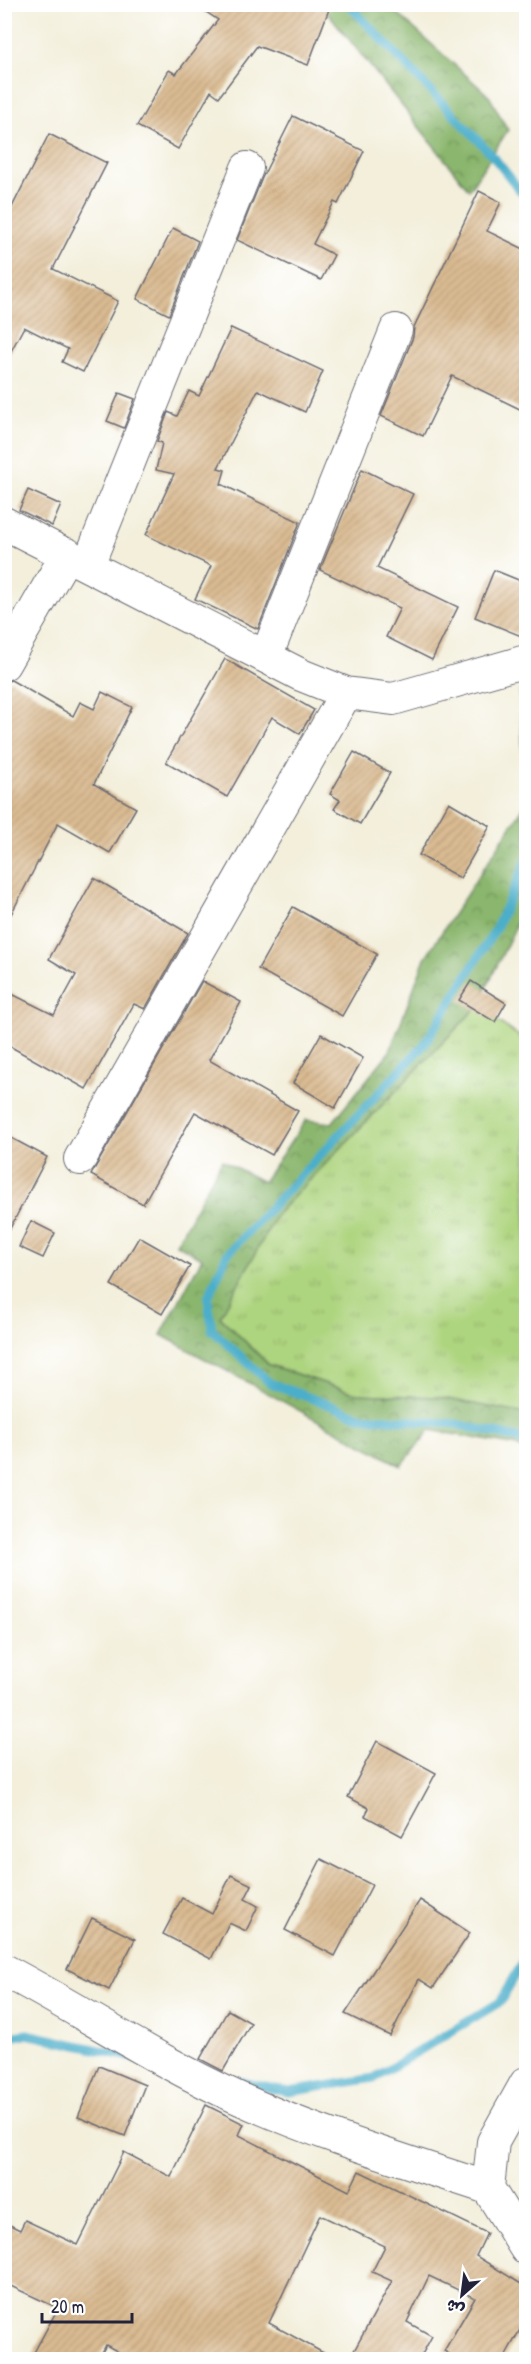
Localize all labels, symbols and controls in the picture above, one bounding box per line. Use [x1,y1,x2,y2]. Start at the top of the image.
north arrow [432,2265,492,2325]
scale bar [42,2286,132,2324]
text: 20 m [51,2294,84,2319]
text: ش [442,2294,468,2322]

